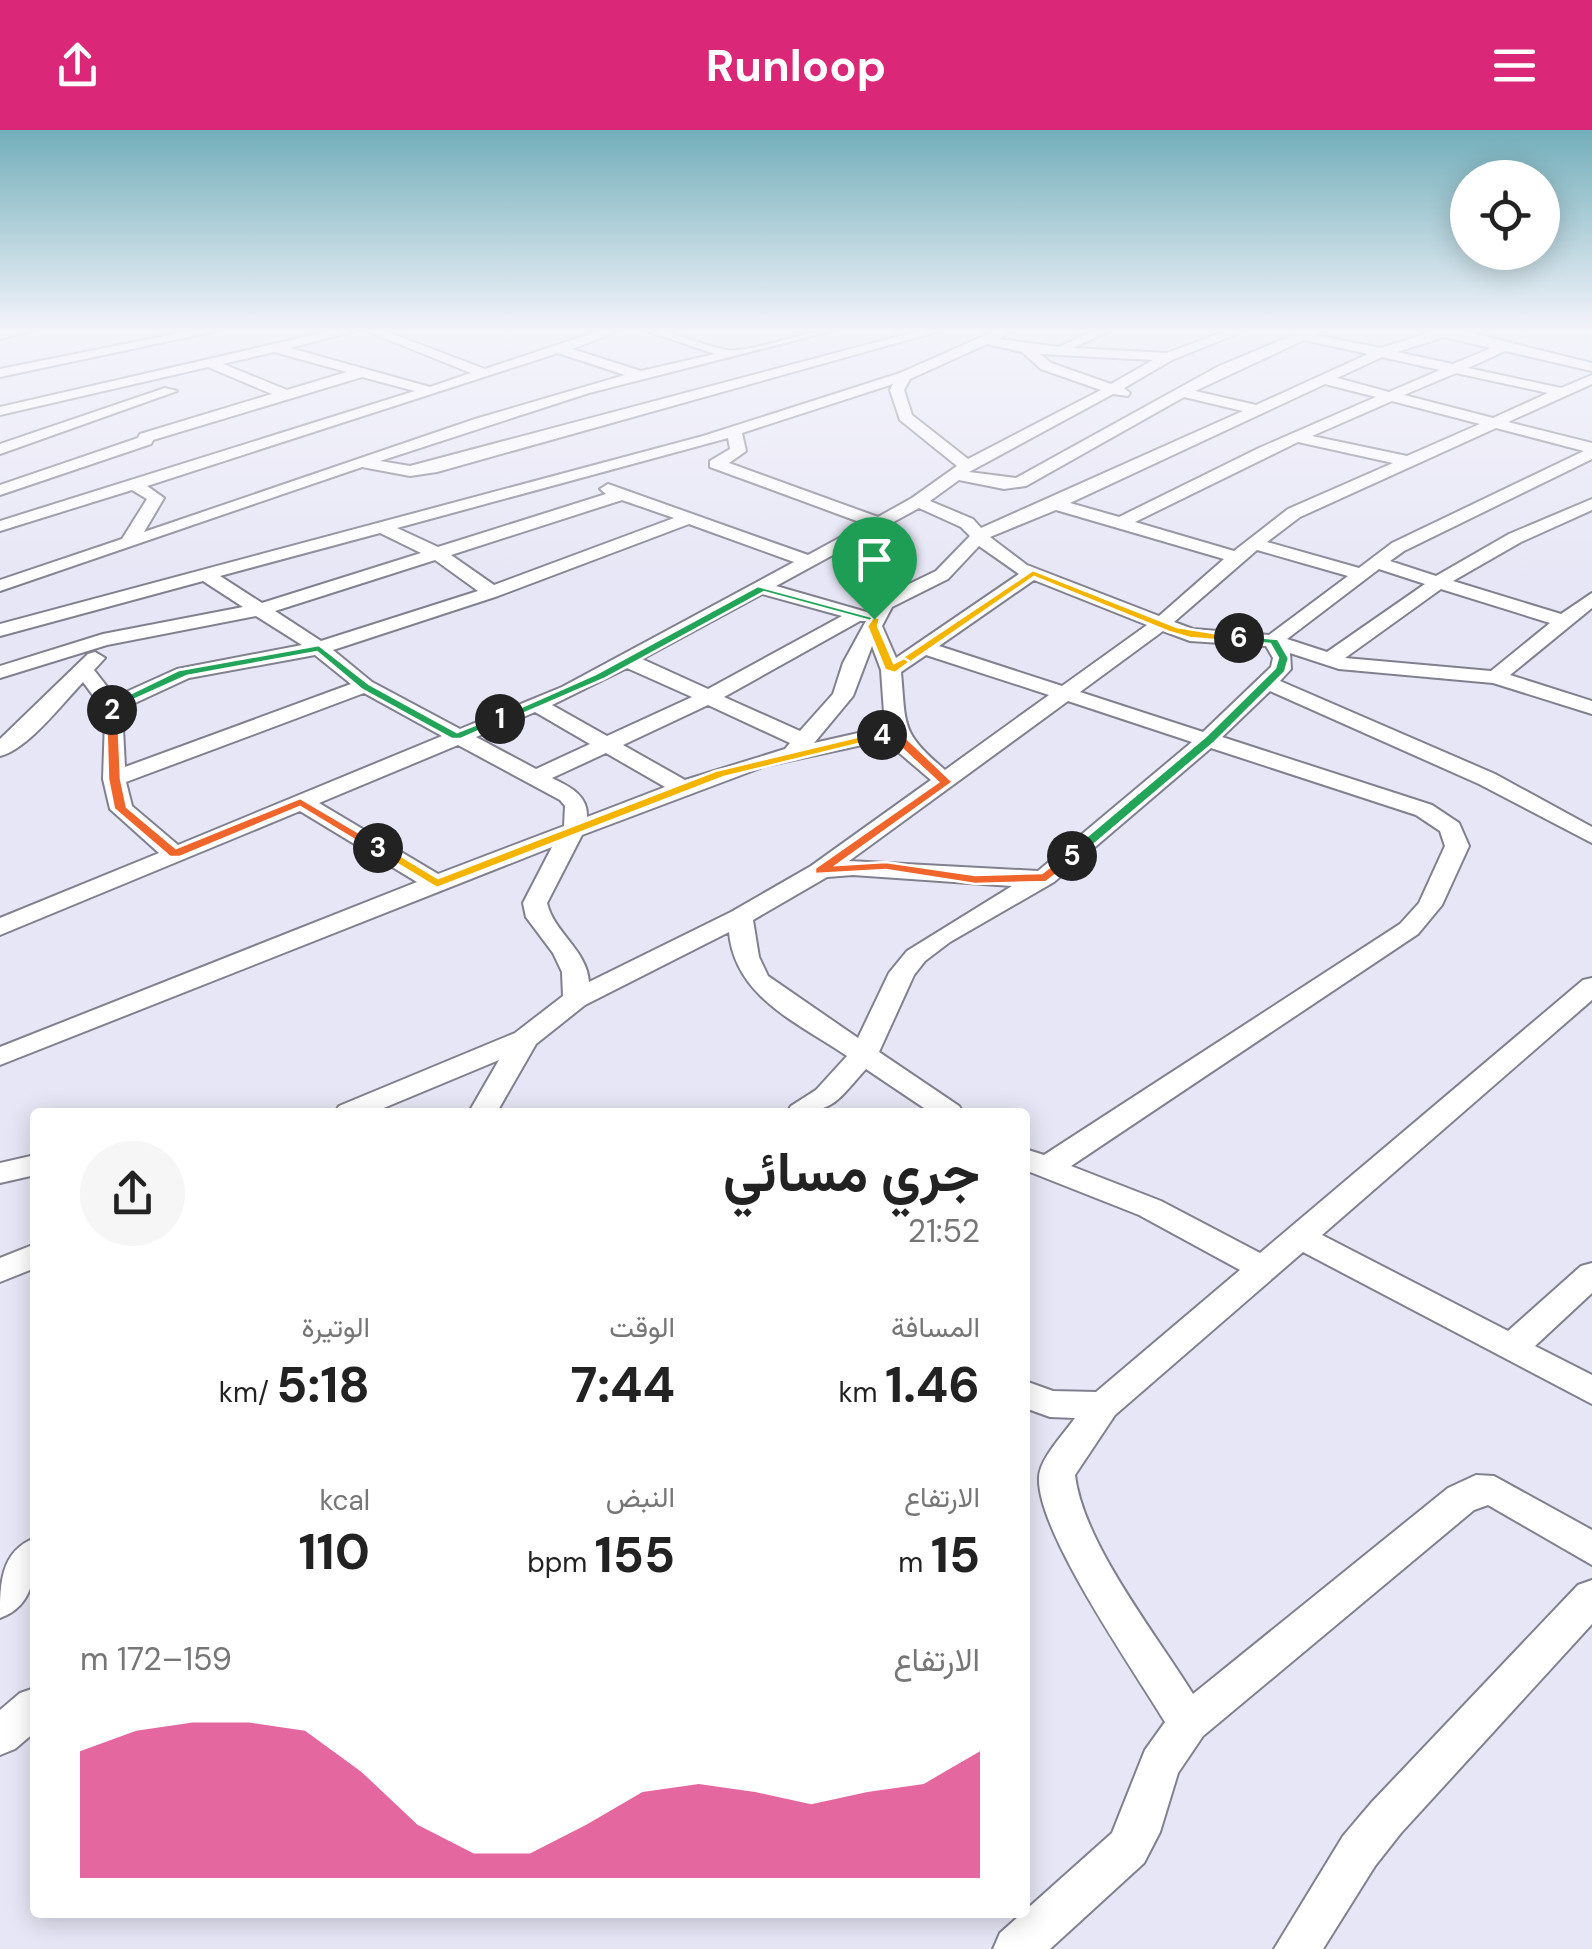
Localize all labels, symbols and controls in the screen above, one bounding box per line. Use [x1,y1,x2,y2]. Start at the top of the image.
text: Runloop [706,36,886,95]
icon: share [50,38,105,93]
icon: menu [1487,38,1542,93]
map controls [1450,160,1560,270]
button: locate [1450,160,1560,270]
pin [832,517,917,620]
icon: arrive [847,532,902,587]
pin: 6 [1214,613,1264,663]
text: 6 [1230,619,1248,656]
pin: 2 [87,685,137,735]
text: 2 [104,691,120,728]
pin: 1 [475,694,525,744]
text: 1 [495,700,505,737]
pin: 4 [857,710,907,760]
text: 4 [873,716,891,753]
pin: 3 [353,823,403,873]
text: 3 [370,829,386,866]
pin: 5 [1047,831,1097,881]
text: 5 [1063,837,1081,874]
text: جري مسائي [723,1136,980,1208]
button: share [80,1141,185,1246]
text: 21:52 [908,1210,980,1252]
text: الوتيرة [302,1309,370,1346]
text: الوقت [609,1309,675,1346]
text: المسافة [891,1309,980,1346]
text: 5:18 [276,1352,370,1418]
text: 7:44 [570,1352,675,1418]
text: 1.46 [885,1352,980,1418]
text: /km [219,1374,276,1411]
text: km [838,1374,885,1411]
text: النبض [606,1479,675,1516]
text: الارتفاع [904,1479,980,1516]
text: kcal [319,1482,370,1519]
text: 110 [298,1519,370,1585]
text: 155 [595,1522,675,1588]
text: 15 [931,1522,980,1588]
text: bpm [527,1544,595,1581]
text: m [898,1544,931,1581]
text: 159–172 m [80,1638,232,1680]
text: الارتفاع [893,1639,980,1681]

